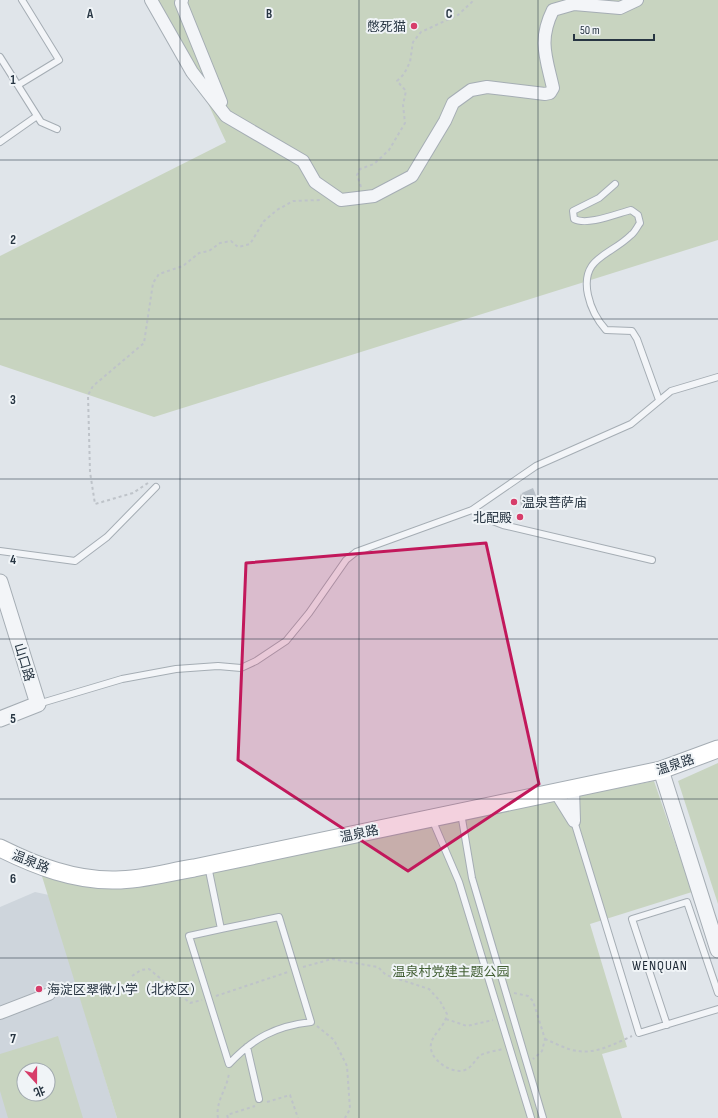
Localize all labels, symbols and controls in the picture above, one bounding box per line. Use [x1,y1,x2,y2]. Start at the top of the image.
text: A [86,6,94,22]
text: B [266,6,272,22]
text: C [446,6,453,22]
scale bar [574,16,654,42]
place label: 憋死猫 [367,19,406,35]
marker: 憋死猫 [409,21,419,31]
text: 50 m [580,23,600,38]
text: 1 [10,72,16,88]
text: 2 [10,232,16,248]
text: 3 [10,392,16,408]
place label: 温泉菩萨庙 [522,495,587,511]
marker: 温泉菩萨庙 [509,497,519,507]
place label: 北配殿 [473,510,512,526]
marker: 北配殿 [515,512,525,522]
text: 4 [10,552,16,568]
street label: 山口路 [11,641,37,683]
text: 5 [10,711,16,727]
street label: 温泉路 [654,751,696,779]
street label: 温泉路 [338,822,380,846]
street label: 温泉路 [10,847,52,877]
text: 6 [10,871,16,887]
district label: WENQUAN [632,957,688,974]
park label: 温泉村党建主题公园 [392,964,510,980]
place label: 海淀区翠微小学（北校区） [47,982,203,998]
marker: 海淀区翠微小学（北校区） [34,984,44,994]
text: 7 [10,1031,16,1047]
north arrow [16,1062,56,1102]
text: 北 [32,1083,47,1099]

